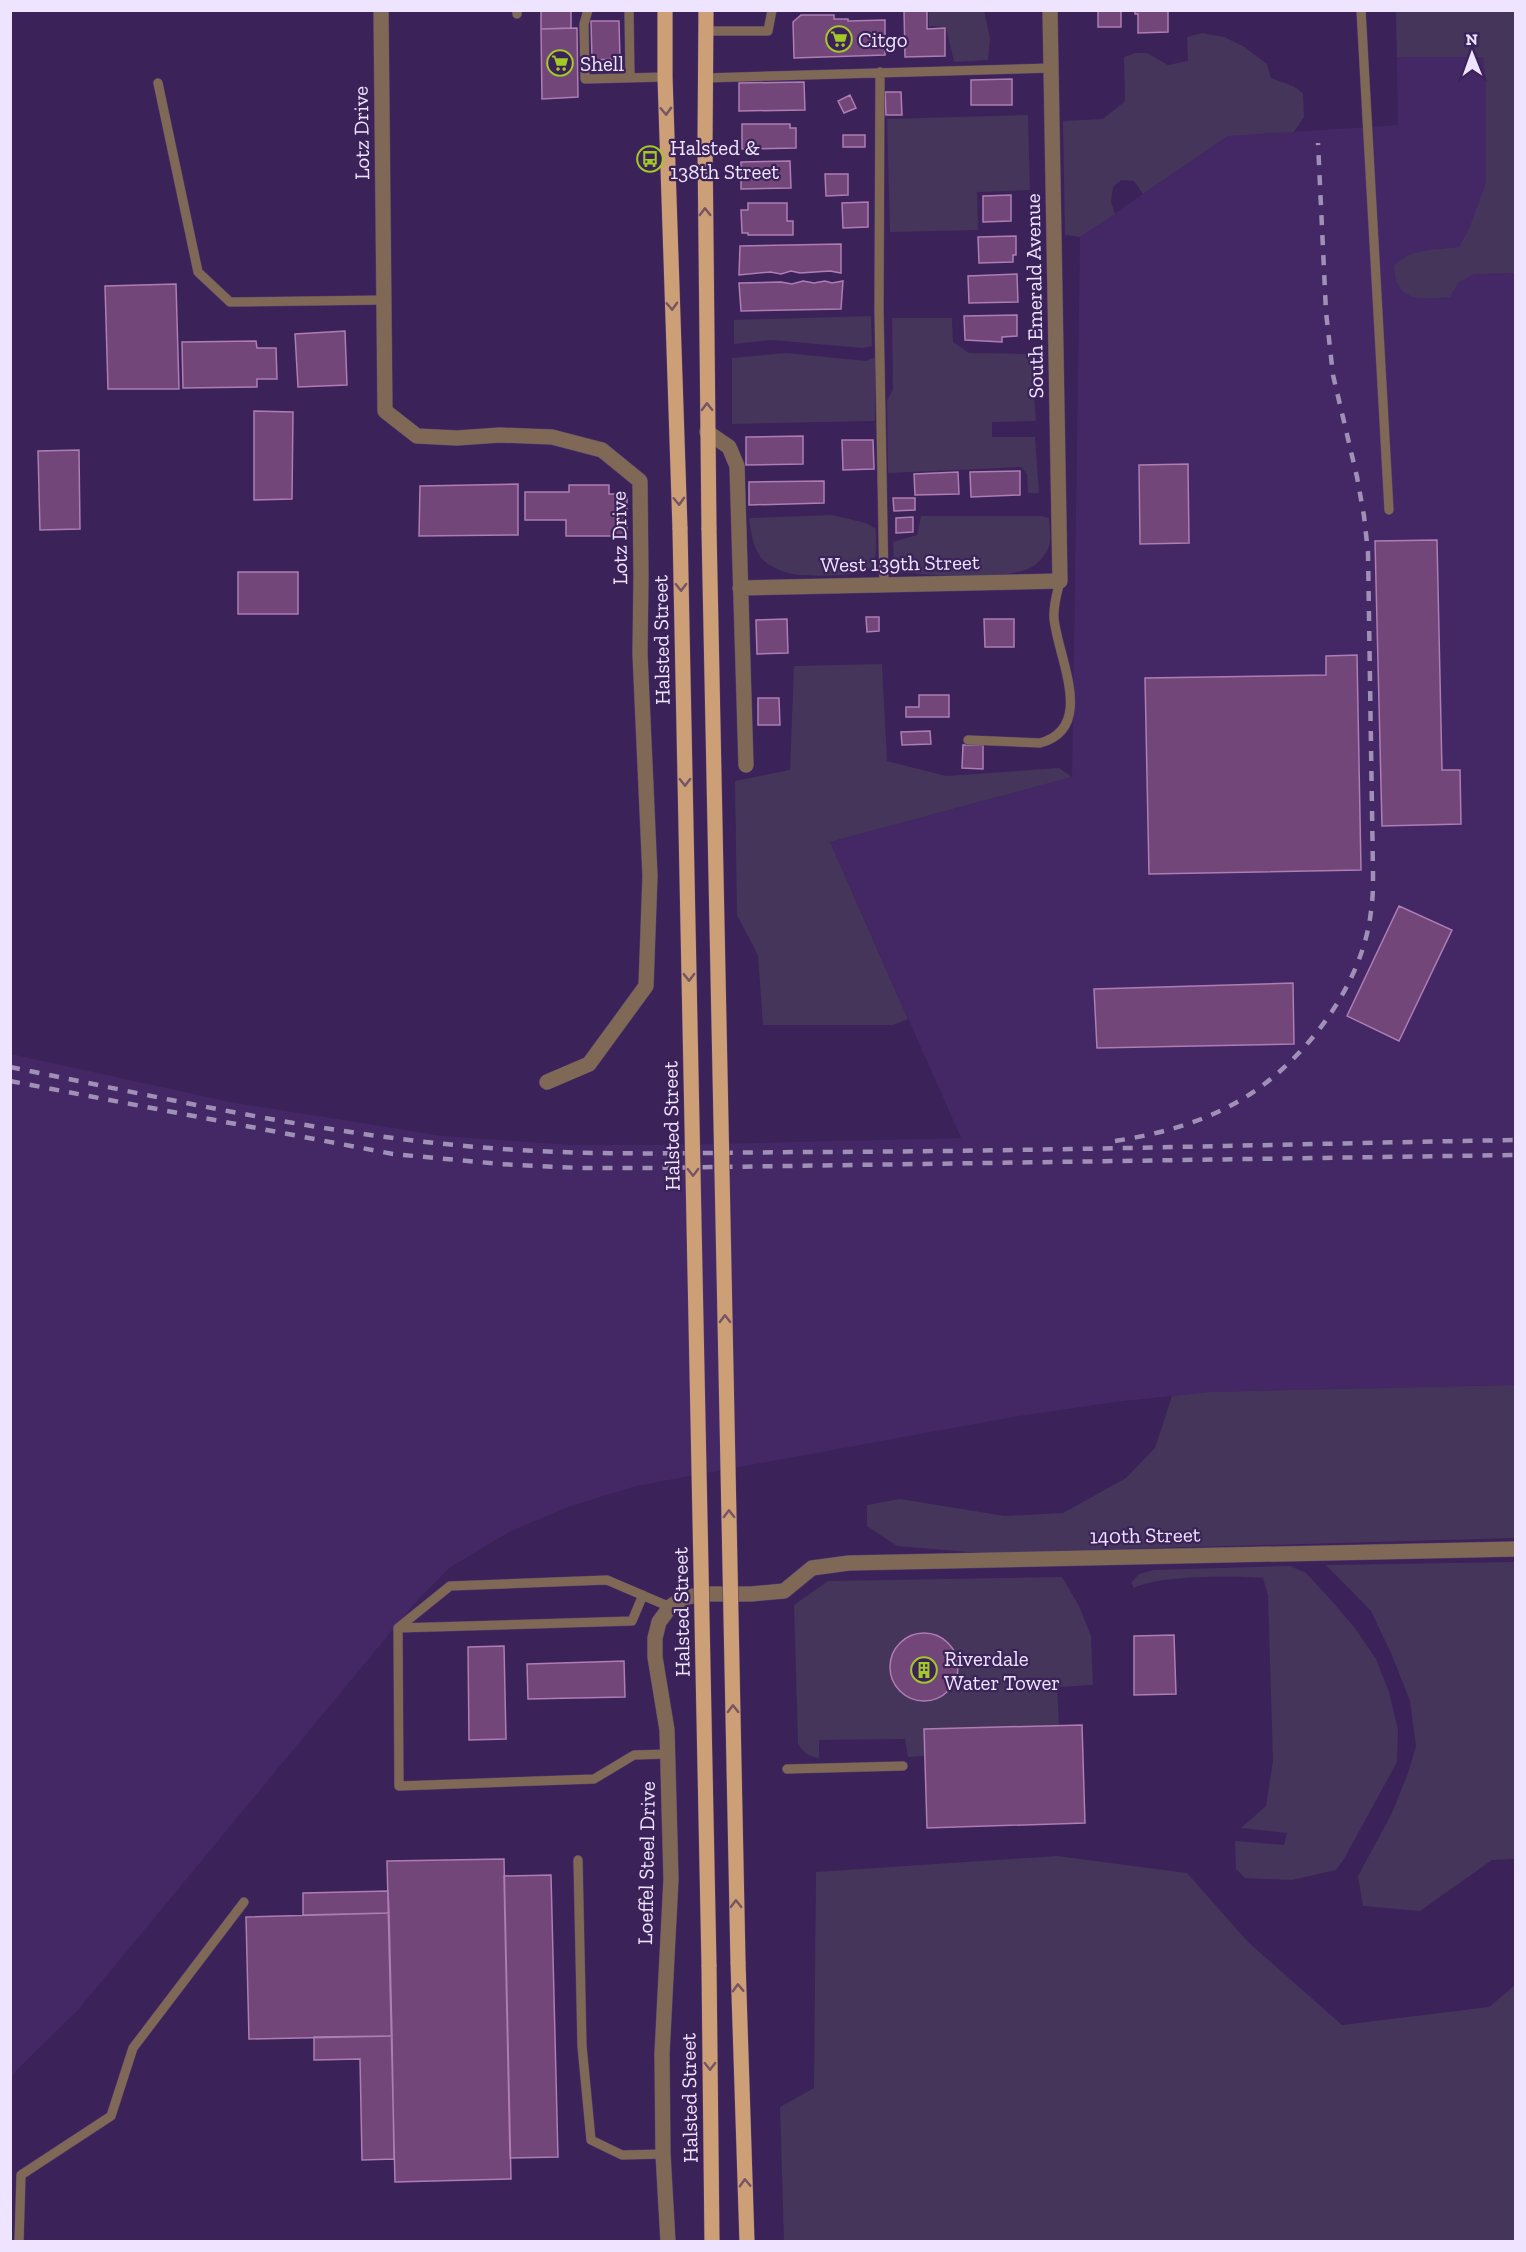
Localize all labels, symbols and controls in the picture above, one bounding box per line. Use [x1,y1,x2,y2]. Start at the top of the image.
supermarket icon: Citgo [824,24,854,54]
north arrow [1442,24,1502,84]
place label: Citgo [858,27,908,52]
text: N [1465,30,1478,49]
supermarket icon: Shell [545,48,575,78]
place label: Shell [580,51,624,76]
street label: Lotz Drive [348,86,374,180]
one-way arrow [659,106,672,115]
place label: Halsted & 138th Street [670,135,779,184]
bus stop icon: Halsted & 138th Street [635,144,665,174]
street label: South Emerald Avenue [1020,193,1048,399]
one-way arrow [699,208,711,217]
one-way arrow [666,301,679,310]
one-way arrow [701,403,713,412]
street label: Lotz Drive [606,491,632,585]
one-way arrow [673,496,685,505]
street label: West 139th Street [820,549,980,577]
street label: Halsted Street [647,575,675,705]
one-way arrow [675,583,687,592]
one-way arrow [679,777,691,786]
one-way arrow [683,972,695,981]
street label: Halsted Street [657,1061,685,1191]
one-way arrow [687,1167,699,1176]
one-way arrow [719,1314,731,1323]
one-way arrow [723,1509,735,1518]
street label: 140th Street [1089,1522,1201,1548]
street label: Halsted Street [667,1547,695,1677]
place label: Riverdale Water Tower [944,1646,1060,1695]
building icon: Riverdale Water Tower [909,1655,939,1685]
one-way arrow [726,1704,739,1713]
street label: Loeffel Steel Drive [632,1781,660,1945]
one-way arrow [730,1899,743,1908]
one-way arrow [732,1984,745,1993]
street label: Halsted Street [675,2033,703,2163]
one-way arrow [704,2061,716,2070]
one-way arrow [739,2179,751,2188]

